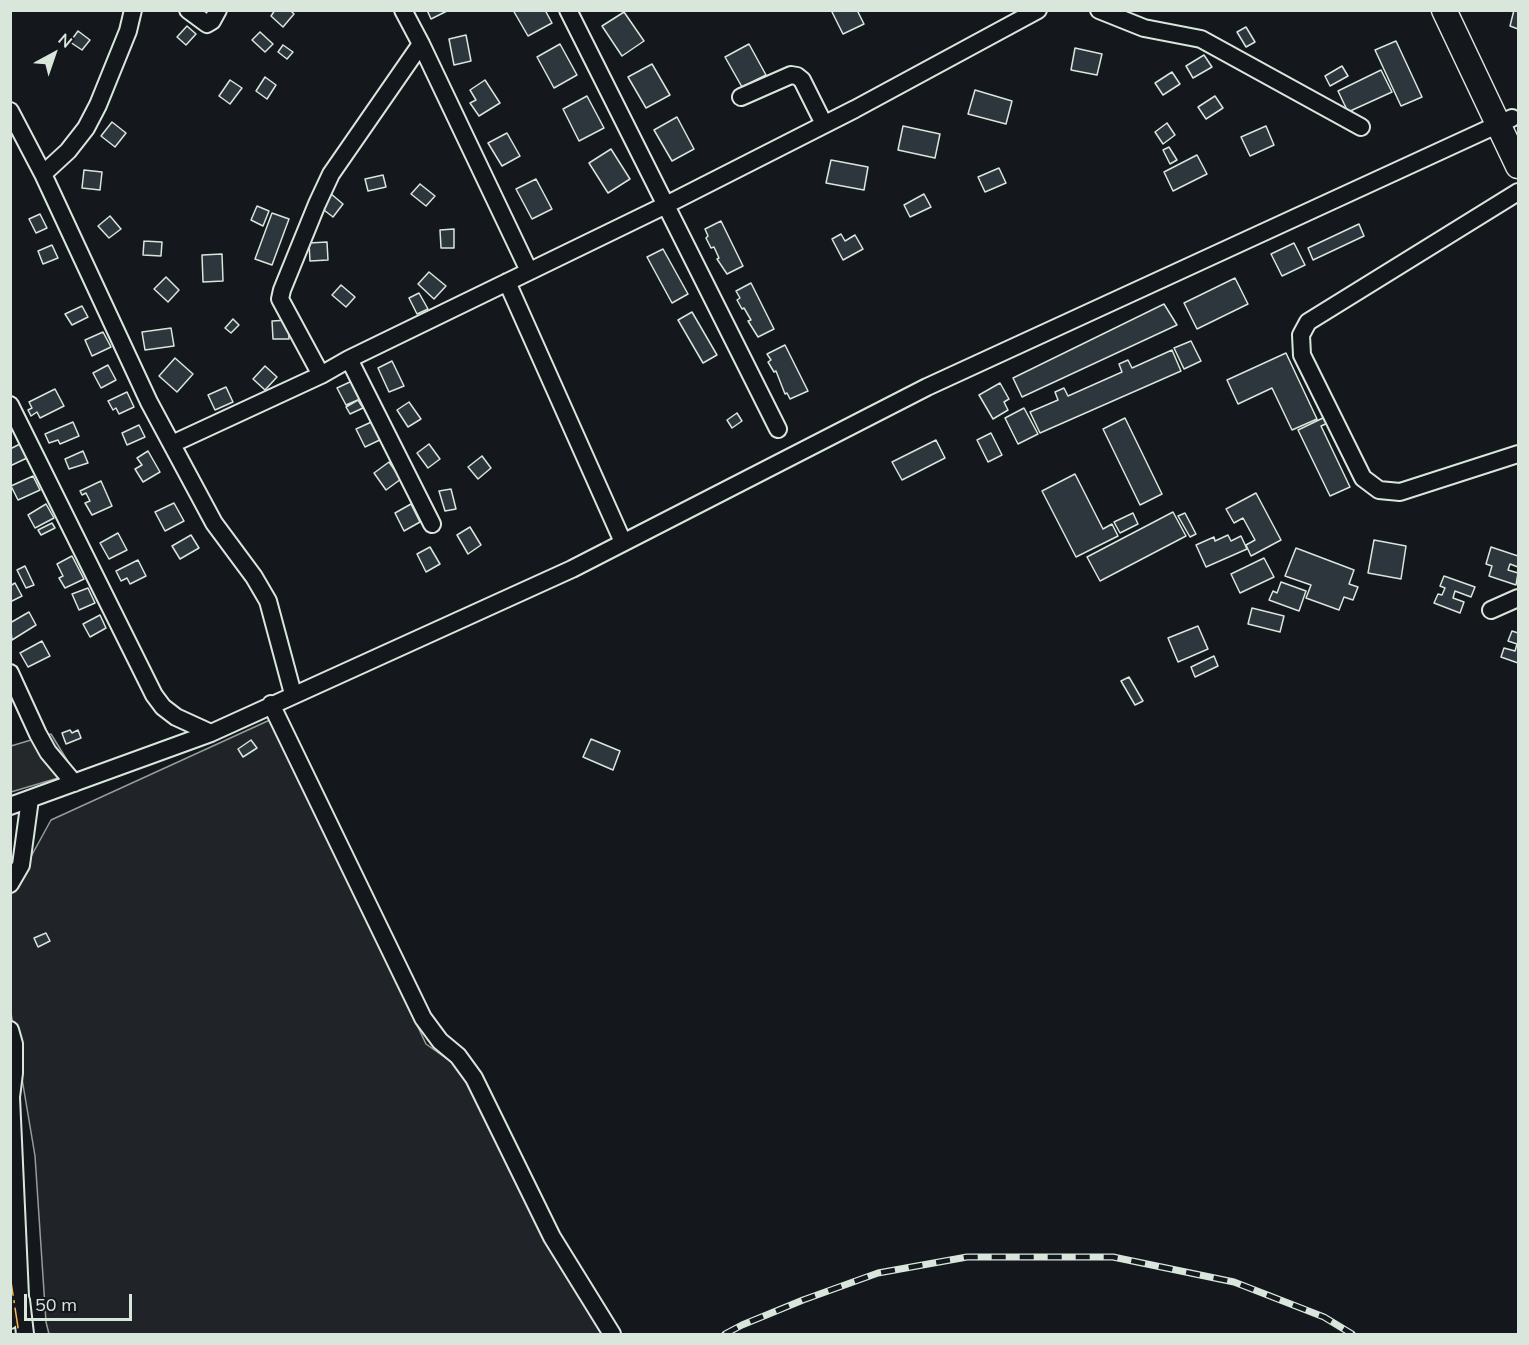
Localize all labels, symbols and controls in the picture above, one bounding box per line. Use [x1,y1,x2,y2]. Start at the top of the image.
north arrow [24,24,84,84]
text: N [55,29,77,52]
scale bar [27,1282,135,1320]
text: 50 m [35,1293,77,1316]

